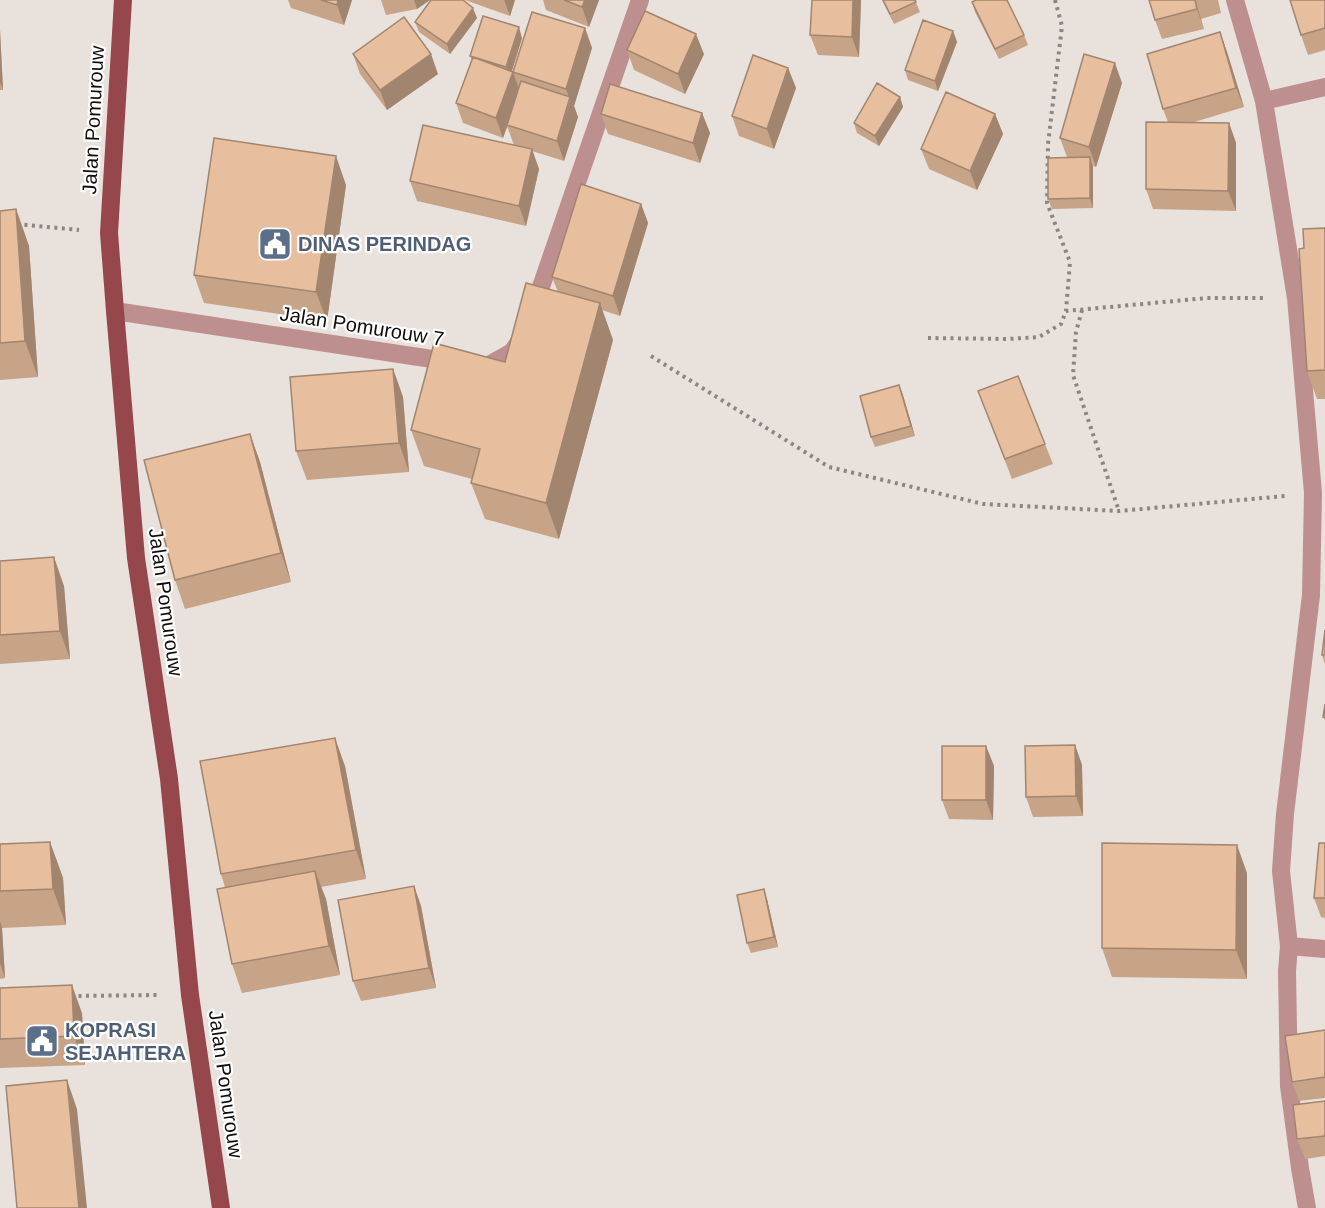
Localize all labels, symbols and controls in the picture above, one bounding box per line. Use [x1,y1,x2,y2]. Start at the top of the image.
street label: Jalan Pomurouw [78,44,108,195]
public building icon: DINAS PERINDAG [257,226,293,262]
place label: DINAS PERINDAG [298,233,471,255]
street label: Jalan Pomurouw 7 [278,302,446,350]
street label: Jalan Pomurouw [145,527,187,678]
street label: Jalan Pomurouw [205,1009,247,1160]
place label: KOPRASI SEJAHTERA [65,1019,186,1064]
public building icon: KOPRASI SEJAHTERA [24,1023,60,1059]

